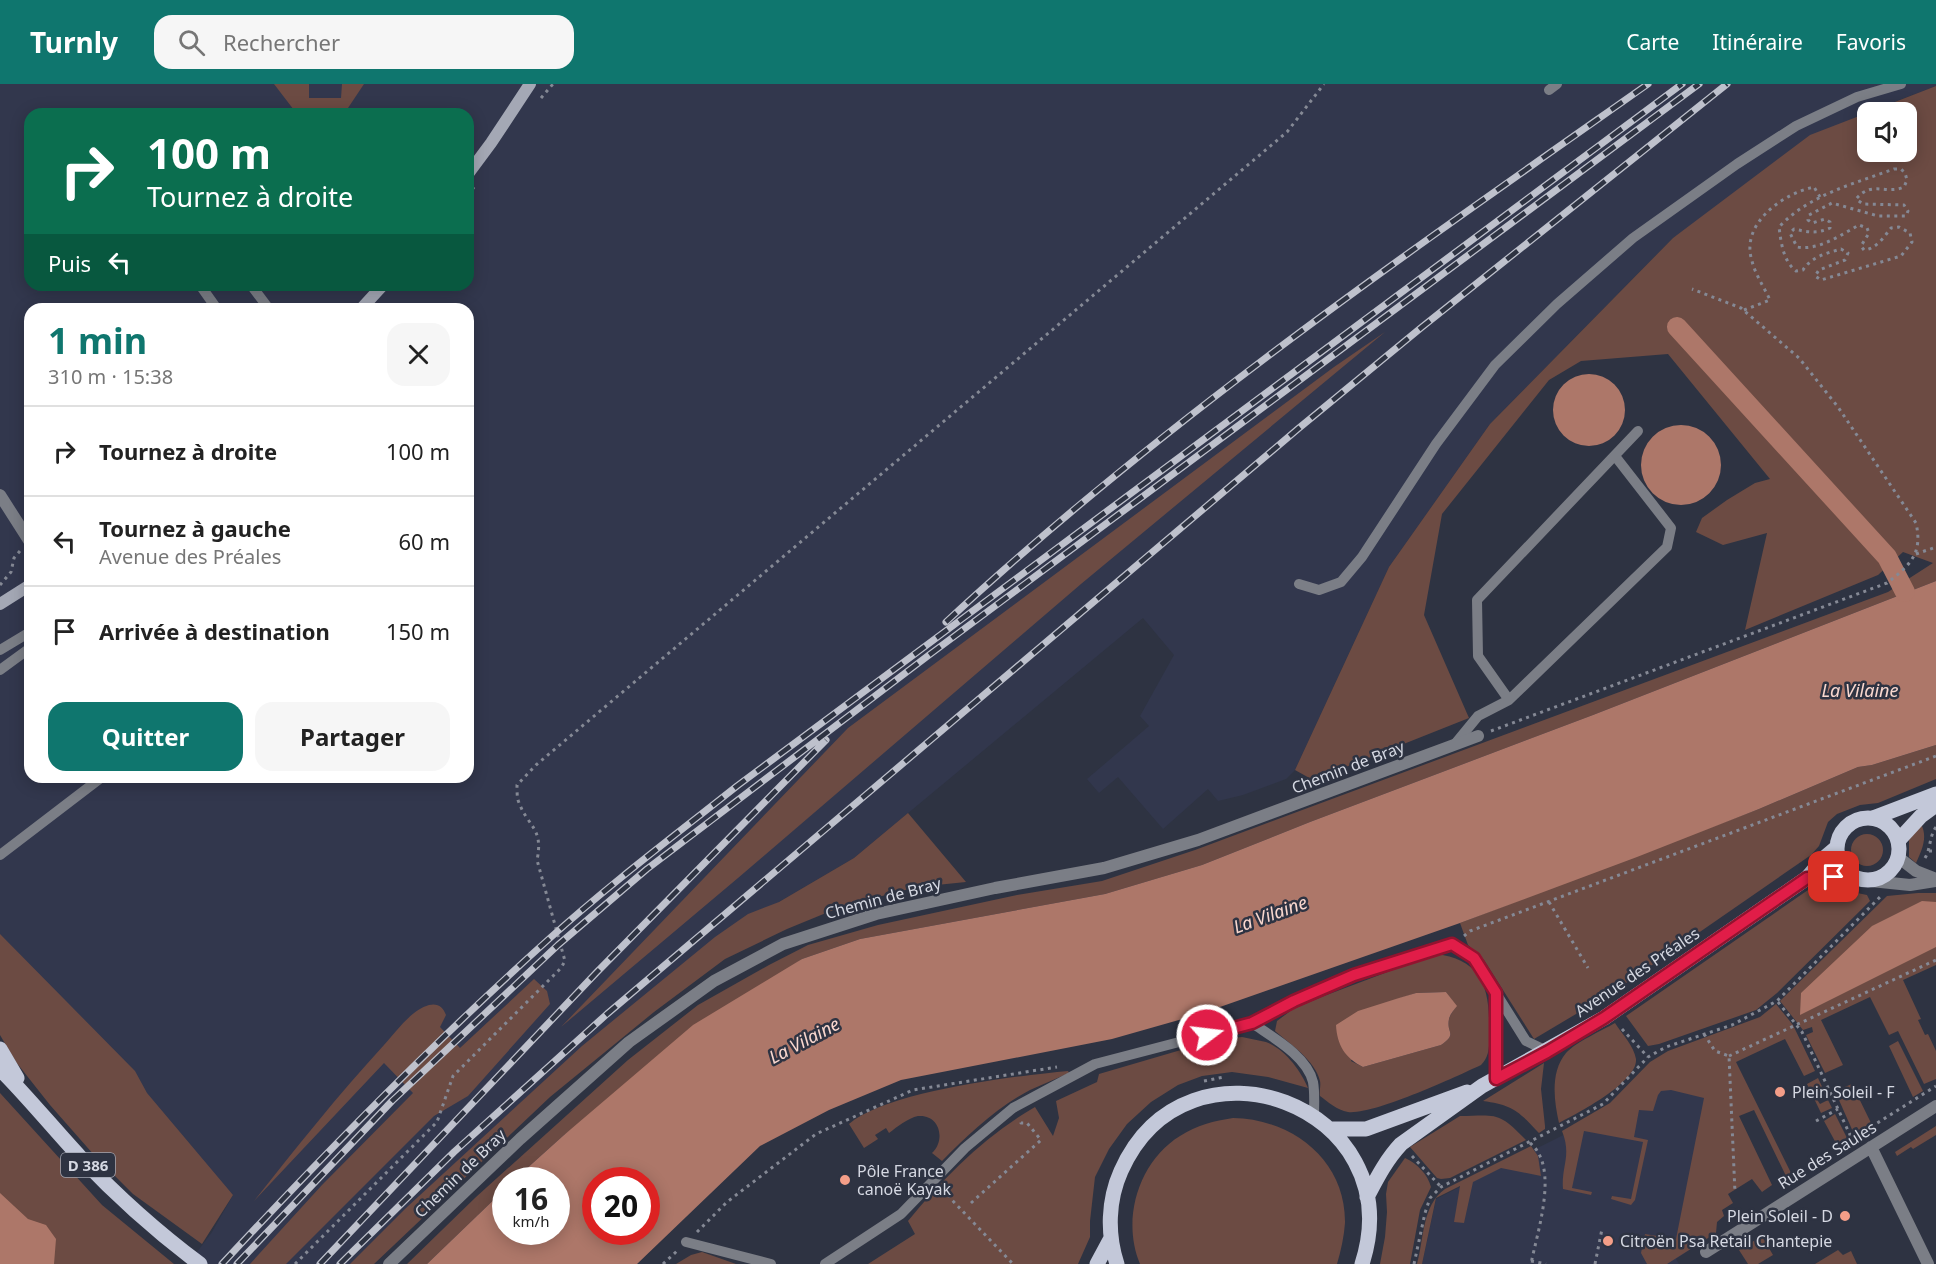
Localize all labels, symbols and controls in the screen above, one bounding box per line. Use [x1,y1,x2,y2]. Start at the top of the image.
search box [154,15,574,69]
text: Turnly [30,23,118,61]
icon: search [175,26,208,59]
text: Rechercher [223,27,340,57]
text: Carte [1626,28,1679,56]
text: Itinéraire [1712,28,1803,56]
text: Favoris [1836,28,1906,56]
map controls [1857,102,1917,162]
button: sound [1857,102,1917,162]
text: 100 m [147,124,271,181]
icon: right [48,132,126,210]
text: Tournez à droite [147,178,353,215]
icon: left [103,246,136,279]
text: Puis [48,248,91,278]
text: 1 min [48,316,147,365]
button: close [387,323,450,386]
text: 310 m · 15:38 [48,363,173,390]
icon: right [48,435,81,468]
text: Tournez à droite [99,436,277,466]
text: 100 m [386,436,450,466]
text: Tournez à gauche [99,513,291,543]
icon: left [48,525,81,558]
text: 60 m [399,526,450,556]
text: Avenue des Préales [99,543,281,570]
icon: arrive [48,615,81,648]
text: Arrivée à destination [99,616,330,646]
text: 150 m [386,616,450,646]
water label: La Vilaine [1821,678,1899,702]
button: Quitter [48,702,243,771]
button: Partager [255,702,450,771]
street label: Chemin de Bray [1289,735,1408,799]
pin [1808,851,1859,902]
icon: arrive [1817,860,1850,893]
street label: Chemin de Bray [823,872,944,924]
water label: La Vilaine [1230,890,1310,938]
street label: Avenue des Préales [1570,922,1704,1022]
position arrow [1175,1003,1239,1067]
water label: La Vilaine [764,1011,844,1069]
place label: Plein Soleil - F [1792,1081,1895,1103]
marker: Plein Soleil - F [1773,1085,1787,1099]
street label: Rue des Saules [1774,1116,1880,1194]
street label: Chemin de Bray [410,1123,511,1222]
road number: D 386 [61,1153,115,1177]
place label: Pôle France canoë Kayak [857,1160,951,1200]
speed limit sign: 20 [582,1167,660,1245]
marker: Pôle France canoë Kayak [838,1173,852,1187]
text: 16 [514,1178,548,1219]
place label: Plein Soleil - D [1727,1205,1833,1227]
marker: Plein Soleil - D [1838,1209,1852,1223]
text: km/h [513,1211,549,1231]
place label: Citroën Psa Retail Chantepie [1620,1230,1832,1252]
marker: Citroën Psa Retail Chantepie [1601,1234,1615,1248]

